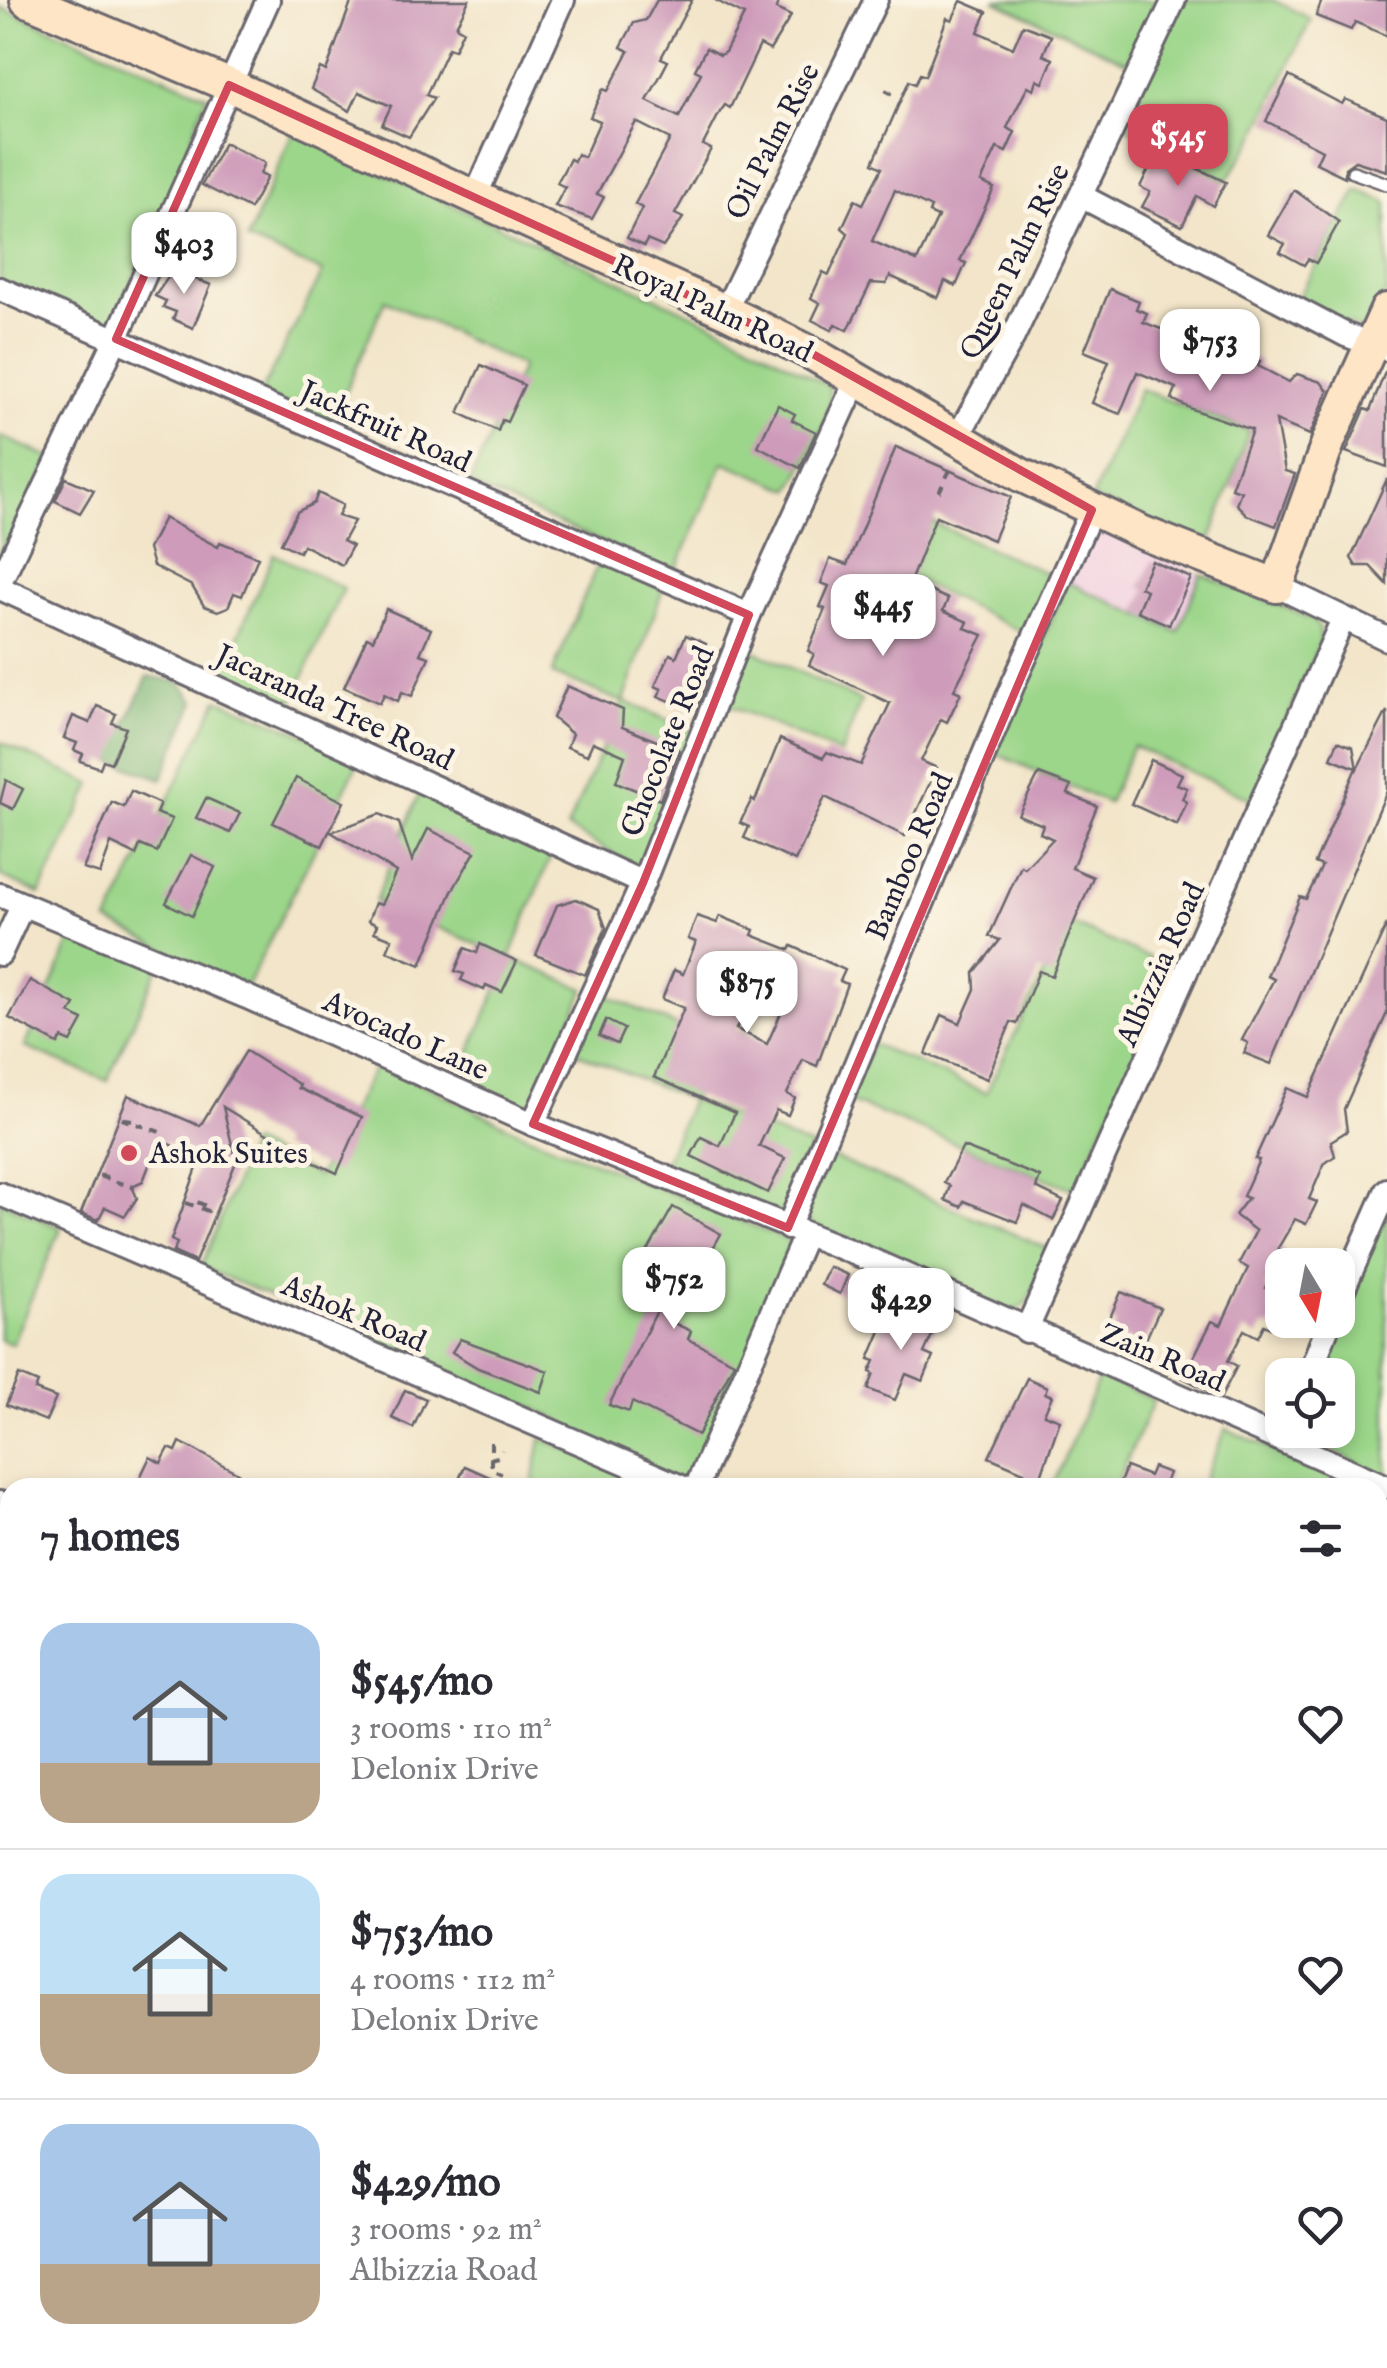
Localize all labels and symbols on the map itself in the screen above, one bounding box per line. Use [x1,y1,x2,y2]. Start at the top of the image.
street label: Oil Palm Rise [718,57,829,227]
pin: $545 [1119,104,1237,189]
street label: Queen Palm Rise [952,158,1080,366]
pin: $403 [125,212,243,297]
street label: Royal Palm Road [606,247,819,373]
pin: $753 [1151,309,1269,394]
street label: Jackfruit Road [291,372,478,483]
pin: $445 [824,574,942,659]
street label: Jacaranda Tree Road [206,636,460,781]
street label: Chocolate Road [613,640,725,843]
street label: Bamboo Road [858,766,964,946]
street label: Albizzia Road [1108,876,1215,1054]
pin: $875 [688,951,806,1036]
street label: Avocado Lane [315,983,494,1090]
place label: Ashok Suites [148,1136,308,1174]
marker: Ashok Suites [118,1142,140,1164]
pin: $752 [615,1247,733,1332]
north arrow [1265,1248,1355,1338]
street label: Ashok Road [274,1267,432,1363]
pin: $429 [842,1268,960,1353]
street label: Zain Road [1094,1315,1231,1403]

